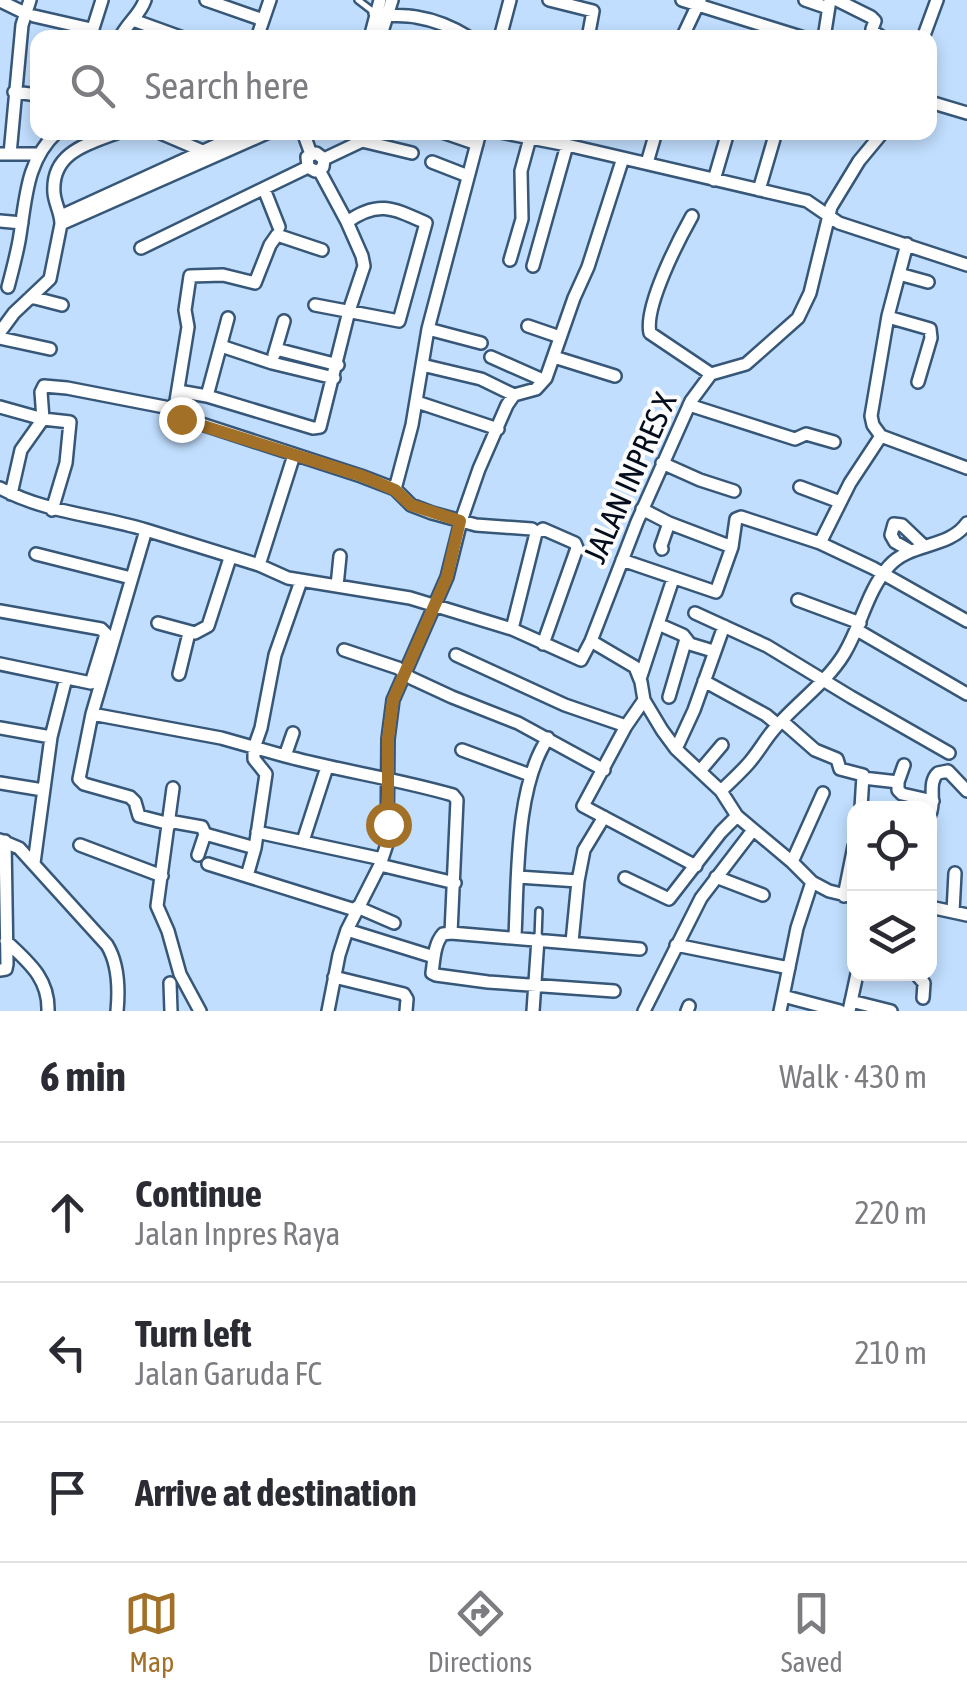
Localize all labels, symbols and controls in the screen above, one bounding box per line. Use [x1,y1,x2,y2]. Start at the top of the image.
search box [30,30,937,140]
icon: search [65,58,120,113]
text: Search here [145,64,309,107]
street label: JALAN INPRES X [576,387,684,568]
route end [159,397,205,443]
map controls [847,801,937,981]
button: locate [847,801,937,891]
route start [366,802,412,848]
button: layers [847,891,937,981]
text: 6 min [40,1052,126,1100]
text: Walk · 430 m [779,1058,927,1095]
text: Continue [135,1172,262,1215]
icon: ahead [40,1185,95,1240]
text: 220 m [854,1194,927,1231]
text: Jalan Inpres Raya [135,1215,341,1252]
text: Turn left [135,1312,251,1355]
icon: left [40,1325,95,1380]
text: 210 m [854,1334,927,1371]
text: Jalan Garuda FC [135,1355,322,1392]
icon: arrive [40,1465,95,1520]
text: Arrive at destination [135,1471,417,1514]
tab: Map [124,1586,179,1678]
tab: Directions [428,1586,532,1678]
tab: Saved [781,1586,843,1678]

